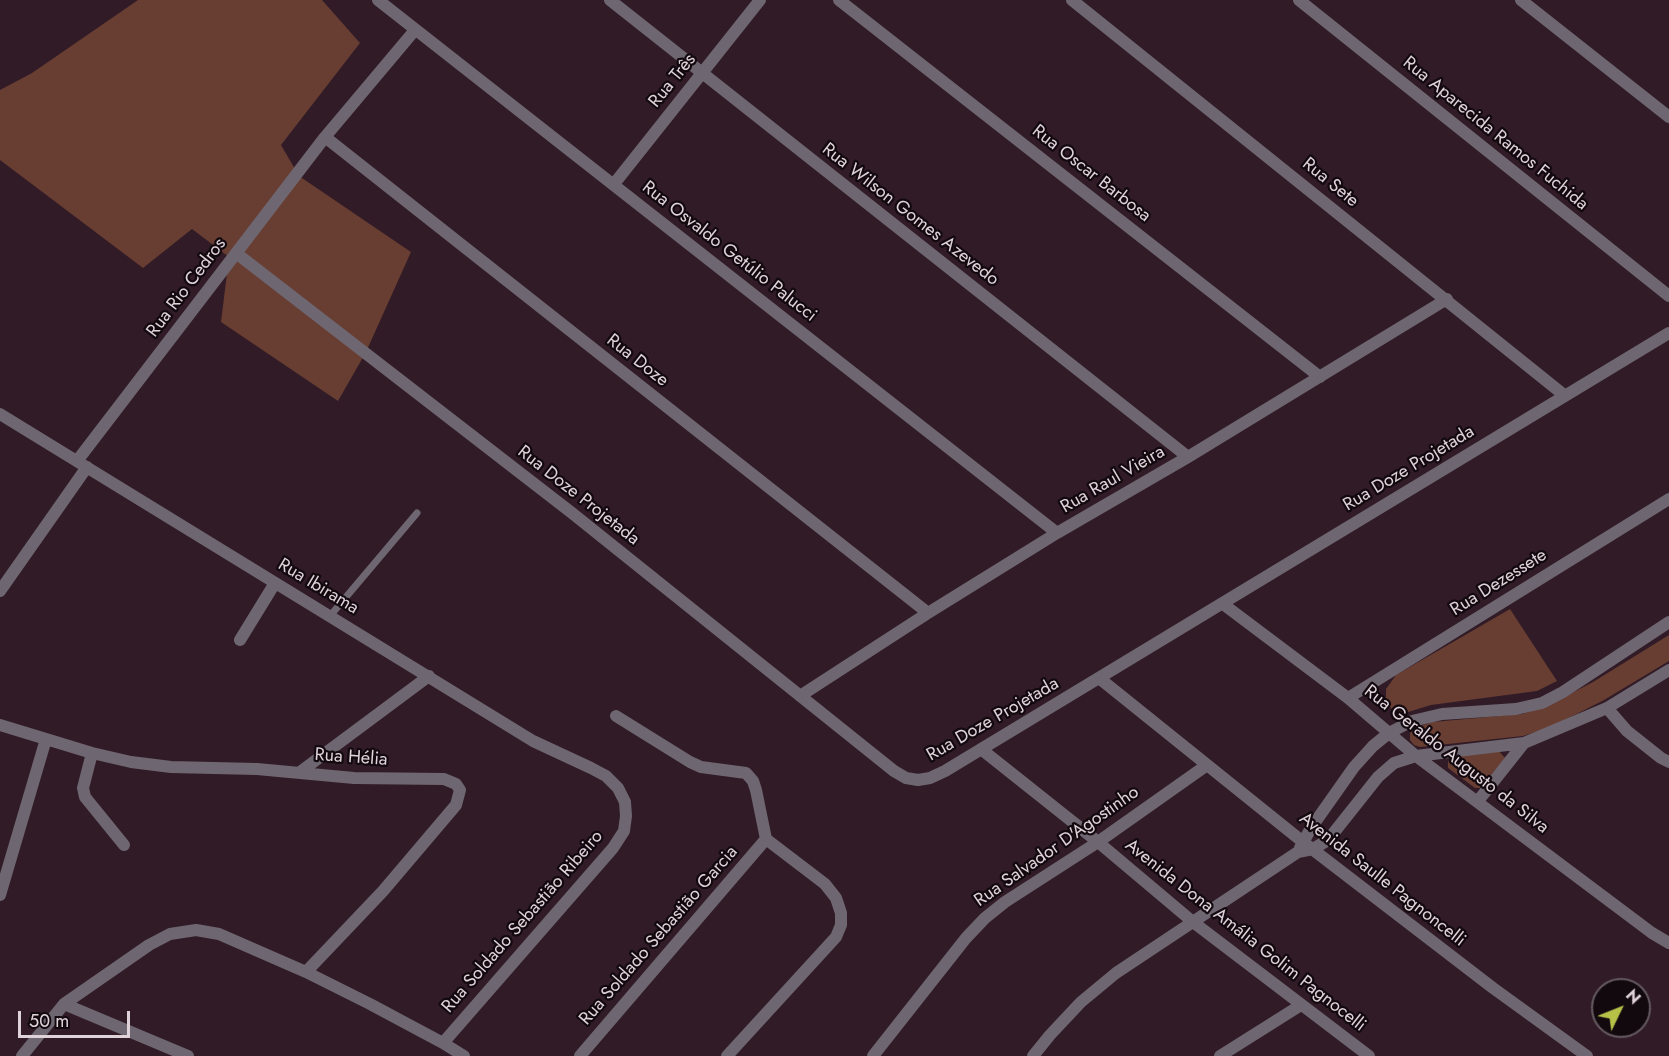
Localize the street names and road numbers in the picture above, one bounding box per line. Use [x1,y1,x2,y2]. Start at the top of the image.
street label: Rua Três [645,50,701,112]
street label: Rua Aparecida Ramos Fuchida [1398,53,1592,215]
street label: Rua Oscar Barbosa [1027,121,1155,227]
street label: Rua Wilson Gomes Azevedo [817,139,1003,291]
street label: Rua Sete [1297,154,1363,212]
street label: Rua Osvaldo Getúlio Palucci [637,177,821,327]
street label: Rua Rio Cedros [143,234,231,342]
street label: Rua Doze [602,330,672,392]
street label: Rua Doze Projetada [1340,421,1478,517]
street label: Rua Raul Vieira [1057,441,1169,519]
street label: Rua Doze Projetada [513,442,643,550]
street label: Rua Dezessete [1447,545,1551,621]
street label: Rua Ibirama [274,554,362,620]
street label: Rua Doze Projetada [923,673,1063,767]
street label: Rua Geraldo Augusto da Silva [1359,681,1553,839]
street label: Rua Hélia [314,745,388,771]
street label: Rua Salvador D'Agostinho [970,782,1144,912]
street label: Avenida Saulle Pagnoncelli [1295,808,1469,952]
street label: Rua Soldado Sebastião Ribeiro [438,826,608,1018]
street label: Avenida Dona Amália Golim Pagnocelli [1120,835,1370,1037]
street label: Rua Soldado Sebastião Garcia [575,842,743,1030]

